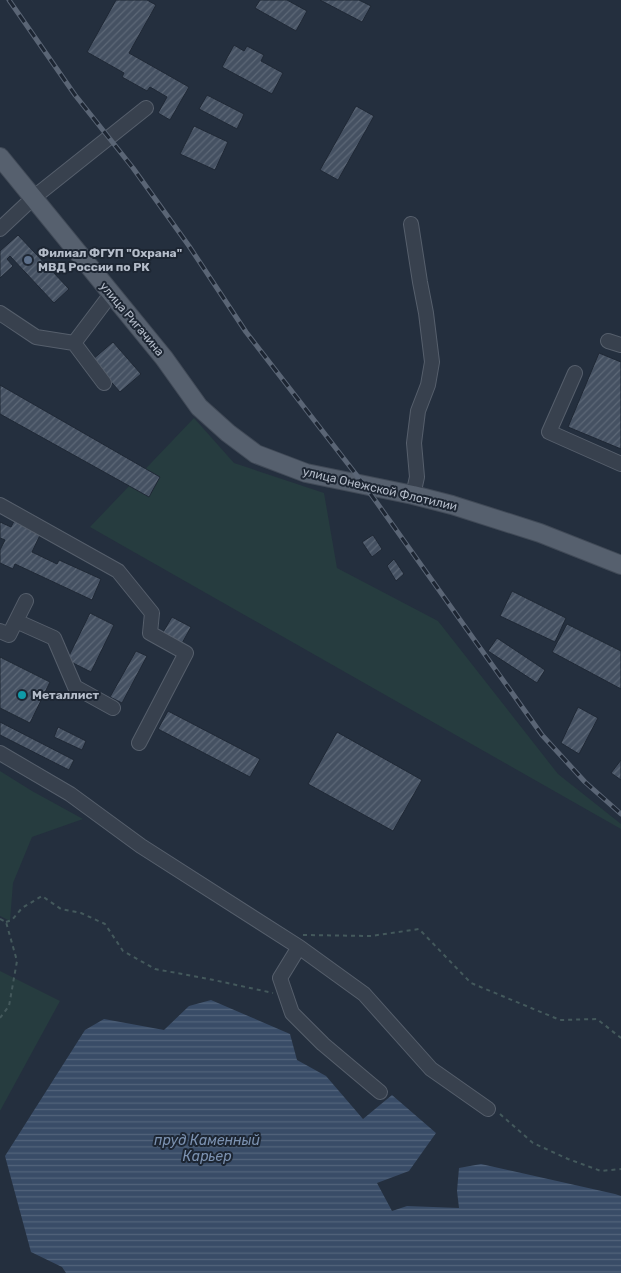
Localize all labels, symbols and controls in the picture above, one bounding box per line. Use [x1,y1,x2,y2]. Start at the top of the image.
place label: Филиал ФГУП "Охрана" МВД России по РК [38,246,182,274]
marker: Филиал ФГУП "Охрана" МВД России по РК [22,254,34,266]
street label: улица Ригачина [97,279,167,359]
street label: улица Онежской Флотилии [301,464,459,514]
place label: Металлист [32,688,99,702]
marker: Металлист [16,689,28,701]
water label: пруд Каменный Карьер [154,1132,261,1165]

